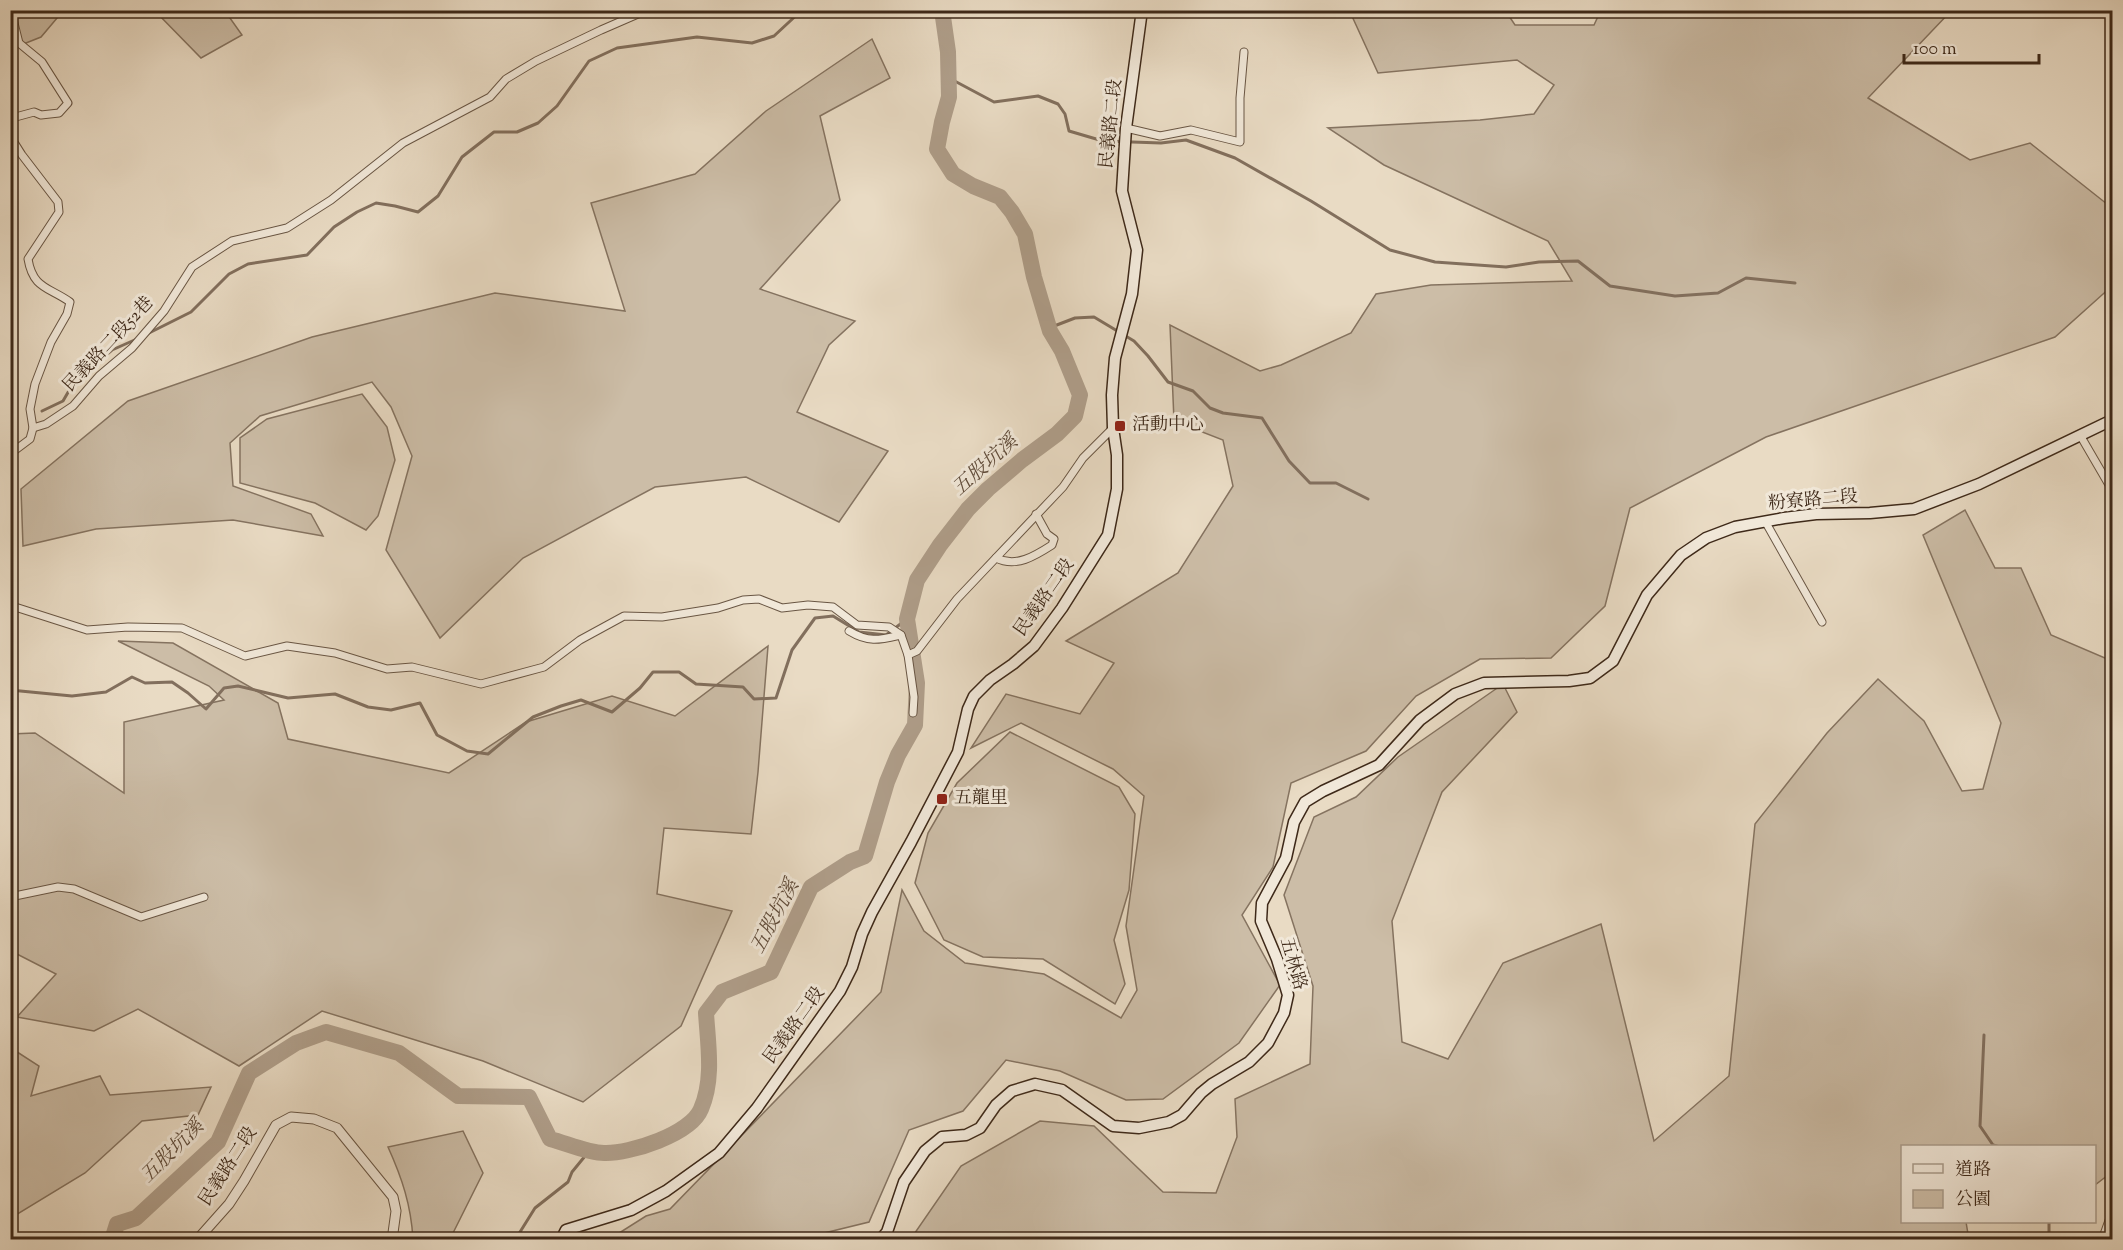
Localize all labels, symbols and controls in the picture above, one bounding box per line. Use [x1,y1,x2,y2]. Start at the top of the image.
scale bar [1904,27,2039,65]
text: 100 m [1913,37,1957,63]
street label: 民義路二段 [1094,78,1130,170]
street label: 民義路二段52巷 [58,291,160,399]
place label: 活動中心 [1132,413,1204,439]
marker: 活動中心 [1113,419,1127,433]
water label: 五股坑溪 [947,427,1027,504]
street label: 粉寮路二段 [1767,484,1859,518]
street label: 民義路二段 [1009,554,1081,642]
place label: 五龍里 [954,786,1008,812]
marker: 五龍里 [935,792,949,806]
water label: 五股坑溪 [744,873,809,959]
street label: 五林路 [1272,934,1312,994]
street label: 民義路二段 [758,982,832,1070]
water label: 五股坑溪 [134,1112,213,1191]
street label: 民義路二段 [194,1122,264,1212]
legend [1901,1145,2096,1223]
text: 道路 [1955,1158,1991,1184]
text: 公園 [1955,1188,1991,1214]

